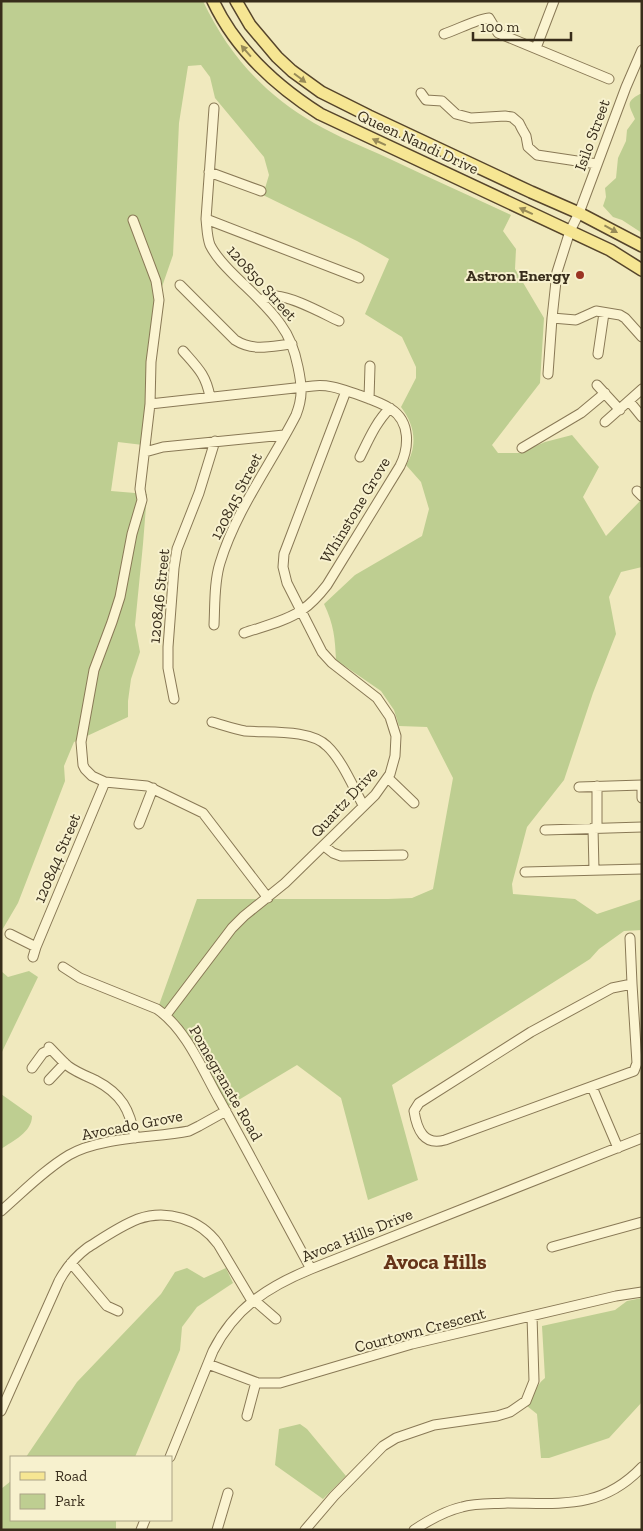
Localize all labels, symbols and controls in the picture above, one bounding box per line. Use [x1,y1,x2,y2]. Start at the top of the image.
scale bar [473,10,570,42]
text: 100 m [480,18,519,36]
one-way arrow [240,46,252,58]
one-way arrow [294,73,307,83]
street label: Isilo Street [570,97,614,173]
street label: Queen Nandi Drive [354,106,482,178]
one-way arrow [372,137,386,145]
one-way arrow [519,207,533,215]
one-way arrow [603,225,618,233]
street label: 120850 Street [223,241,301,325]
place label: Astron Energy [466,266,571,285]
marker: Astron Energy [574,269,586,281]
street label: 120845 Street [206,449,266,543]
street label: Whinstone Grove [316,454,394,566]
street label: 120846 Street [145,548,173,644]
street label: Quartz Drive [306,763,382,841]
street label: 120844 Street [30,810,84,906]
street label: Pomegranate Road [185,1022,267,1144]
street label: Avocado Grove [80,1106,184,1144]
street label: Avoca Hills Drive [299,1204,415,1266]
district label: Avoca Hills [383,1249,487,1274]
street label: Courtown Crescent [352,1303,488,1357]
legend [10,1456,172,1521]
text: Road [55,1467,88,1485]
text: Park [55,1492,85,1510]

